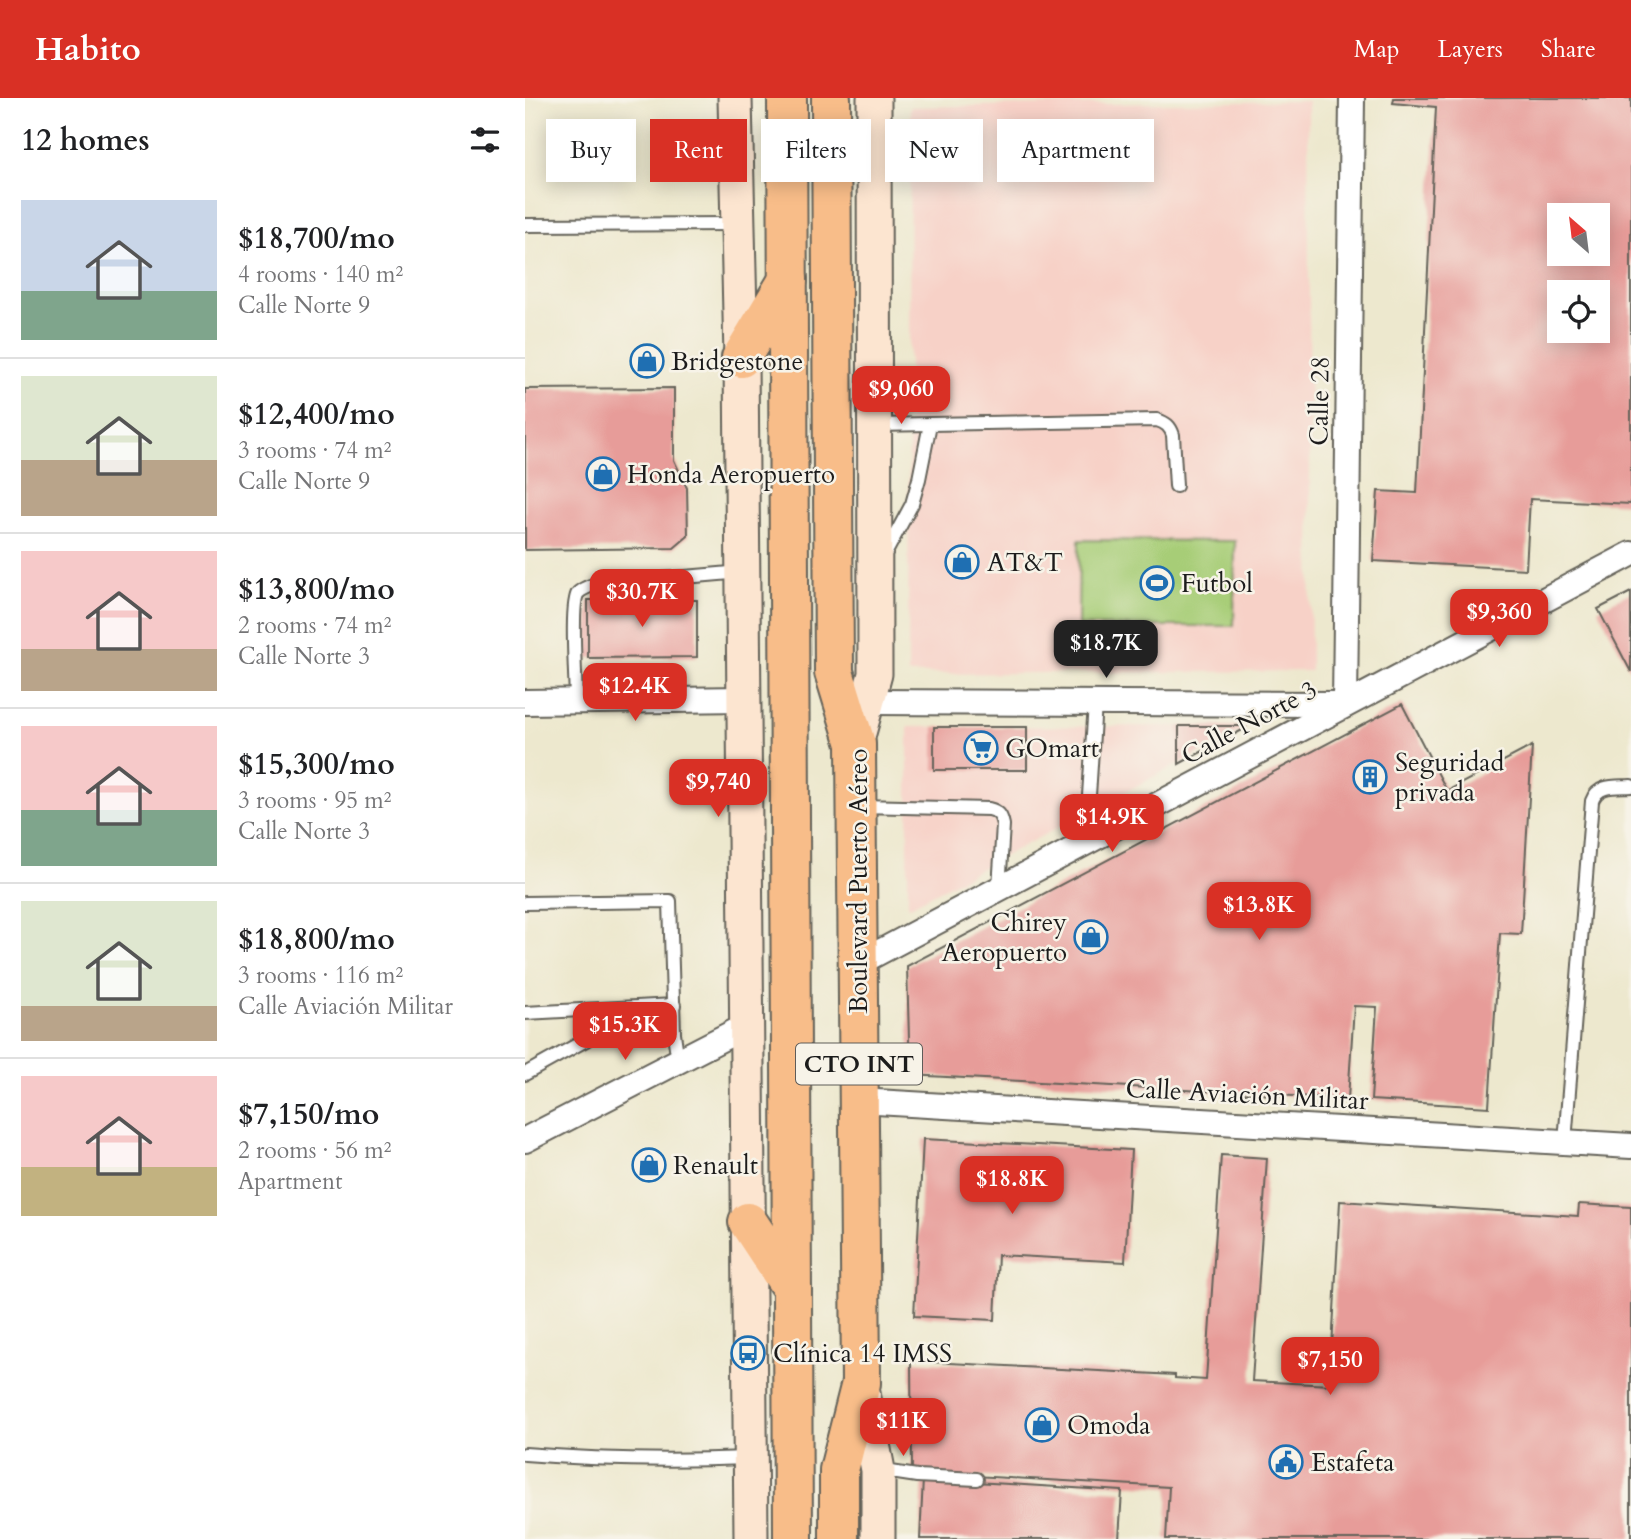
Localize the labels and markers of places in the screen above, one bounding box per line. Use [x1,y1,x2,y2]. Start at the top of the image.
shop icon: Bridgestone [628,342,666,380]
place label: Bridgestone [671,344,803,379]
pin: $9,060 [844,366,958,426]
shop icon: Honda Aeropuerto [584,455,622,493]
place label: Honda Aeropuerto [627,457,835,492]
shop icon: AT&T [943,543,981,581]
place label: AT&T [987,545,1063,580]
sports icon: Futbol [1138,564,1176,602]
place label: Futbol [1181,566,1253,601]
pin: $30.7K [585,570,699,629]
pin: $9,360 [1442,589,1556,649]
pin: $18.7K [1049,620,1163,680]
pin: $12.4K [578,664,692,723]
supermarket icon: GOmart [962,729,1000,767]
place label: GOmart [1005,731,1099,766]
place label: Seguridad privada [1395,745,1505,810]
building icon: Seguridad privada [1351,758,1389,796]
pin: $9,740 [661,760,775,819]
pin: $14.9K [1055,794,1169,854]
pin: $13.8K [1202,882,1316,942]
place label: Chirey Aeropuerto [941,905,1067,970]
shop icon: Chirey Aeropuerto [1072,918,1110,956]
pin: $15.3K [568,1002,682,1062]
shop icon: Renault [630,1146,668,1184]
place label: Renault [673,1148,758,1183]
pin: $18.8K [955,1156,1069,1216]
bus stop icon: Clínica 14 IMSS [729,1334,767,1372]
place label: Clínica 14 IMSS [773,1336,952,1371]
pin: $7,150 [1273,1338,1387,1397]
pin: $11K [862,1398,944,1458]
shop icon: Omoda [1023,1406,1061,1444]
place label: Omoda [1067,1408,1151,1443]
public building icon: Estafeta [1267,1443,1305,1481]
place label: Estafeta [1311,1445,1394,1480]

